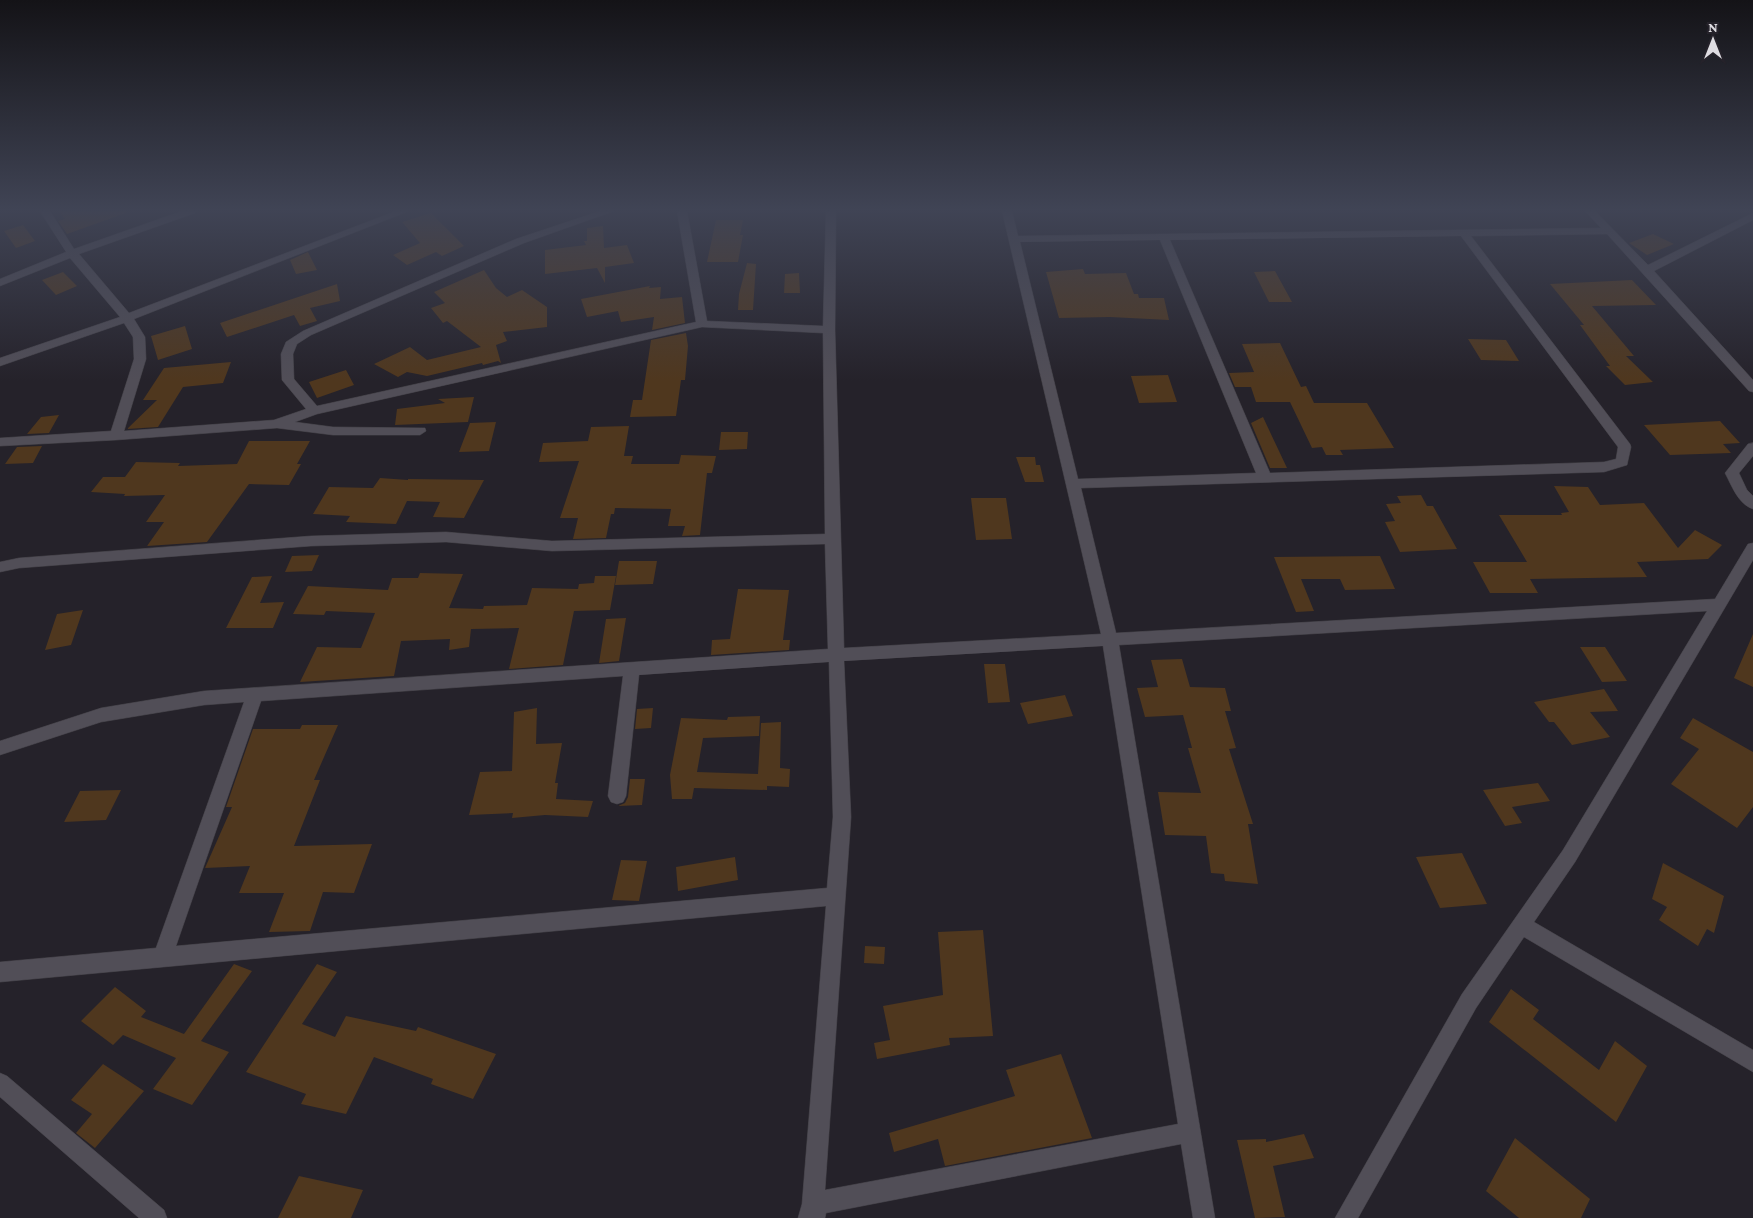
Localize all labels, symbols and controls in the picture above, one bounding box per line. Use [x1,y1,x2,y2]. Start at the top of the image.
north arrow [1688,15,1738,65]
text: N [1708,19,1718,35]

